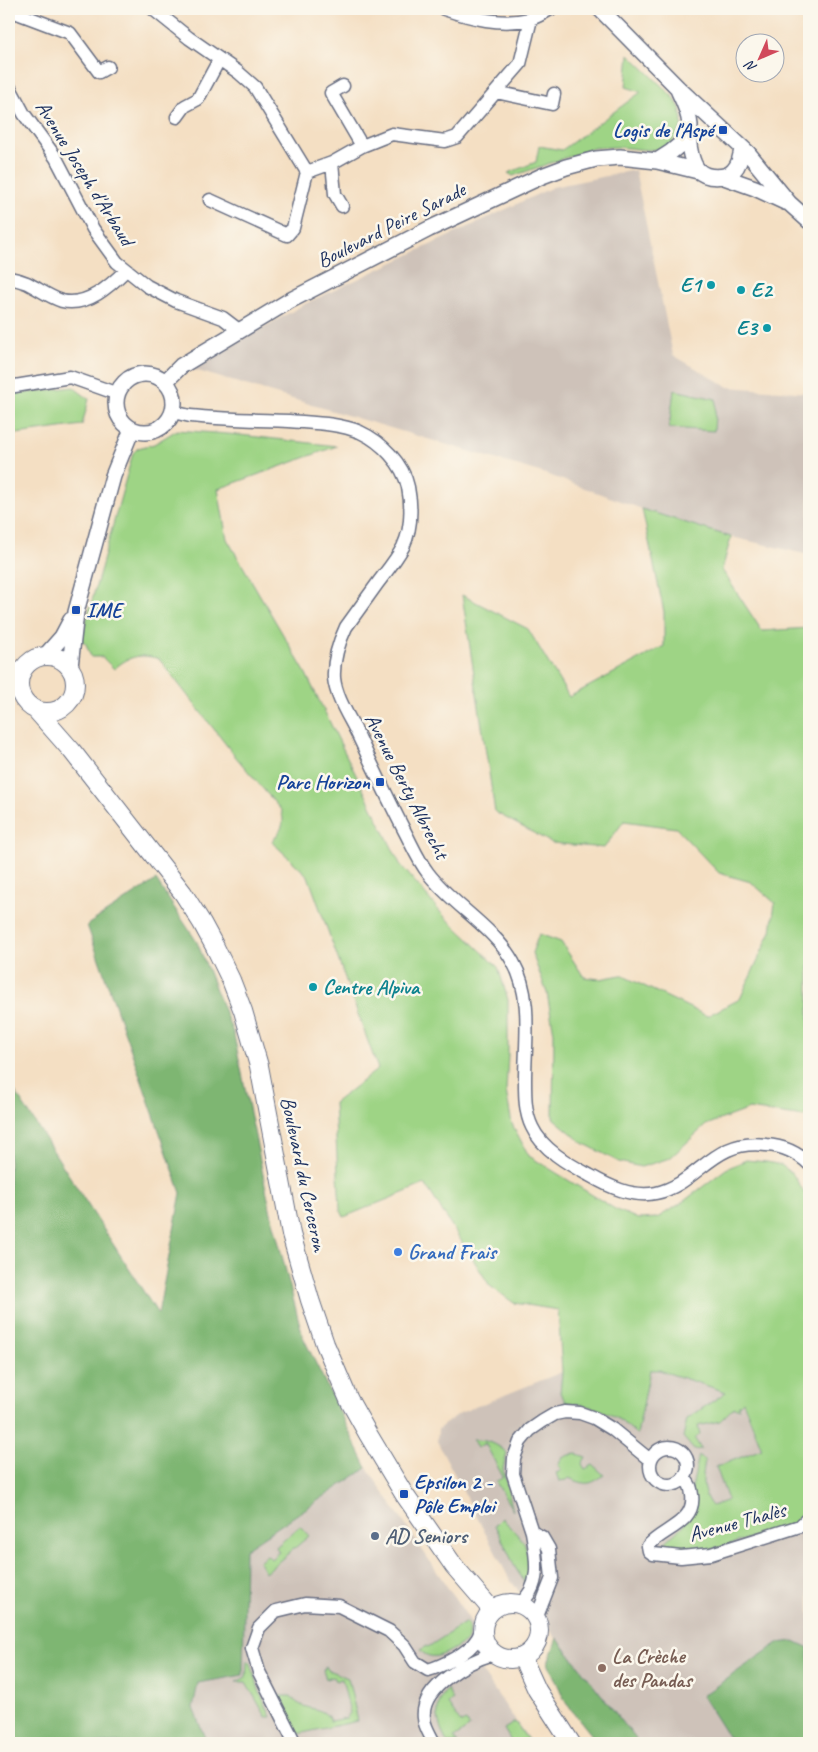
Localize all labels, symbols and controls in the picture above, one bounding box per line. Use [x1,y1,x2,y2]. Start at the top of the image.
north arrow [736,32,786,82]
text: N [740,56,760,76]
street label: Avenue Joseph d'Arbaud [30,96,142,253]
place label: Logis de l'Aspé [613,117,716,143]
marker: Logis de l'Aspé [717,124,729,136]
street label: Boulevard Peire Sarade [312,175,472,274]
place label: E1 [680,272,704,298]
place label: E2 [751,277,774,303]
marker: E1 [705,279,717,291]
marker: E2 [735,284,747,296]
place label: E3 [736,315,760,341]
marker: E3 [761,322,773,334]
place label: IME [86,597,125,623]
marker: IME [70,604,82,616]
street label: Avenue Berty Albrecht [359,709,456,865]
place label: Parc Horizon [276,769,370,795]
marker: Parc Horizon [374,776,386,788]
place label: Centre Alpiva [323,974,421,1000]
marker: Centre Alpiva [307,981,319,993]
street label: Boulevard du Cerceron [275,1094,333,1255]
place label: Grand Frais [408,1239,498,1265]
marker: Grand Frais [392,1246,404,1258]
place label: Epsilon 2 - Pôle Emploi [414,1469,497,1519]
marker: Epsilon 2 - Pôle Emploi [398,1488,410,1500]
street label: Avenue Thalès [686,1496,790,1547]
place label: AD Seniors [385,1523,469,1549]
marker: AD Seniors [369,1530,381,1542]
place label: La Crèche des Pandas [612,1643,694,1693]
marker: La Crèche des Pandas [596,1662,608,1674]

